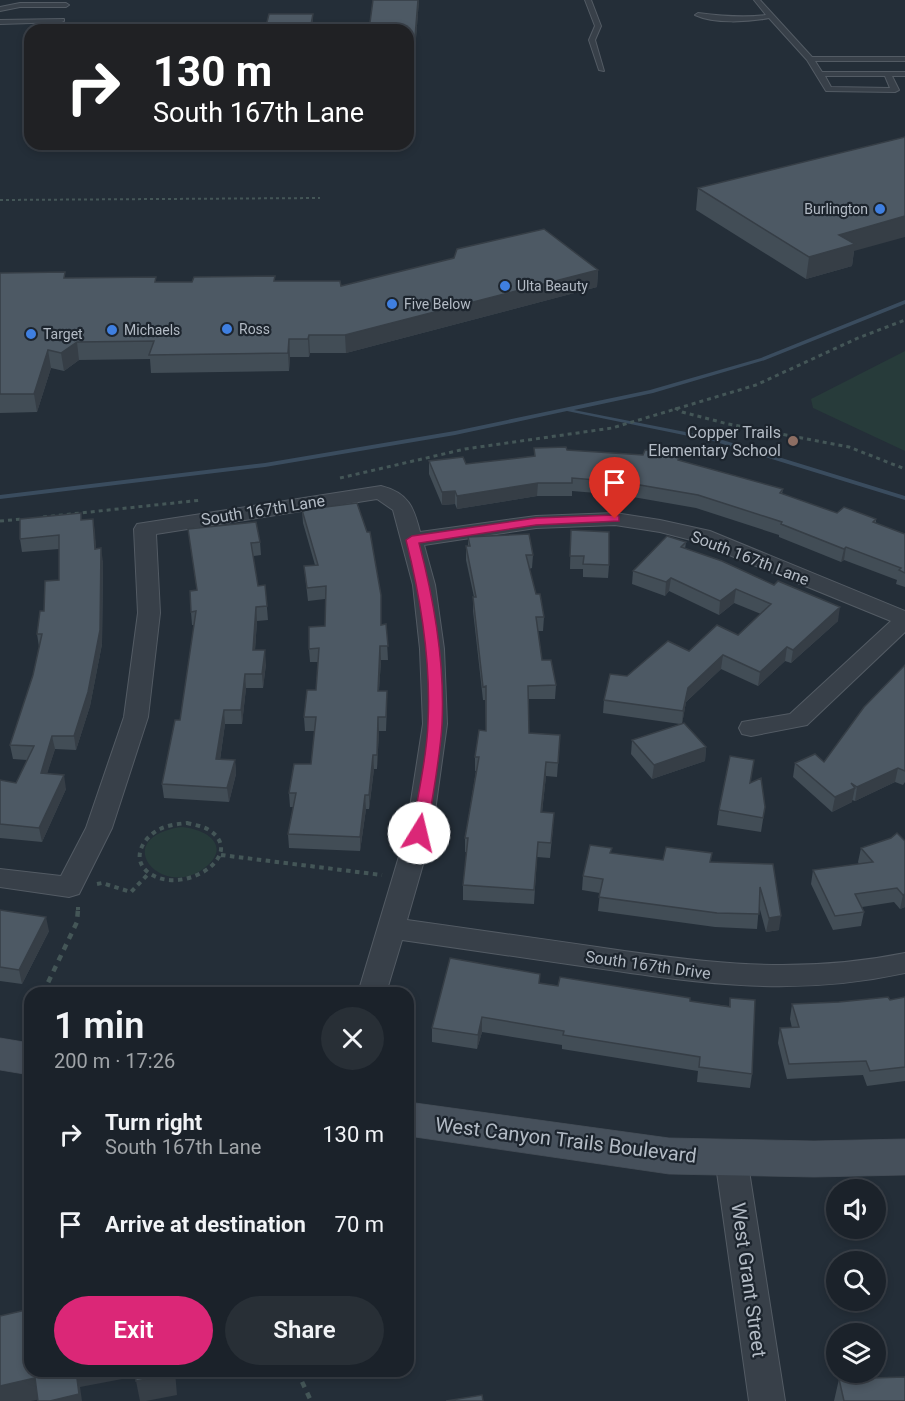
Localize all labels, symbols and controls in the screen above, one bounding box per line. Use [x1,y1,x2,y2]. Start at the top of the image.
text: 130 m [153,47,272,96]
icon: right [54,48,132,126]
text: South 167th Lane [153,97,364,129]
place label: Burlington [804,201,868,217]
marker: Burlington [873,202,887,216]
place label: Ulta Beauty [517,278,588,294]
marker: Ulta Beauty [498,279,512,293]
place label: Five Below [404,296,471,312]
marker: Five Below [385,297,399,311]
place label: Ross [239,321,270,337]
place label: Michaels [124,322,180,338]
marker: Ross [220,322,234,336]
marker: Michaels [105,323,119,337]
place label: Target [43,326,83,342]
marker: Target [24,327,38,341]
place label: Copper Trails Elementary School [648,423,781,460]
marker: Copper Trails Elementary School [786,434,800,448]
pin [589,457,640,519]
icon: arrive [598,466,631,499]
street label: South 167th Lane [200,491,326,529]
street label: South 167th Lane [688,527,812,589]
position arrow [387,801,451,865]
street label: South 167th Drive [584,947,712,983]
text: 1 min [54,1005,144,1047]
button: close [321,1007,384,1070]
text: 200 m · 17:26 [54,1049,175,1073]
text: Turn right [105,1110,202,1135]
street label: West Canyon Trails Boulevard [434,1112,698,1168]
icon: right [54,1118,87,1151]
text: 130 m [322,1122,384,1147]
text: South 167th Lane [105,1135,261,1159]
map controls [826,1179,886,1383]
button: sound [826,1179,886,1239]
street label: West Grant Street [726,1201,772,1359]
icon: arrive [54,1208,87,1241]
text: Arrive at destination [105,1212,306,1237]
text: 70 m [335,1212,384,1237]
button: search [826,1251,886,1311]
button: Exit [54,1296,213,1365]
button: Share [225,1296,384,1365]
button: layers [826,1323,886,1383]

